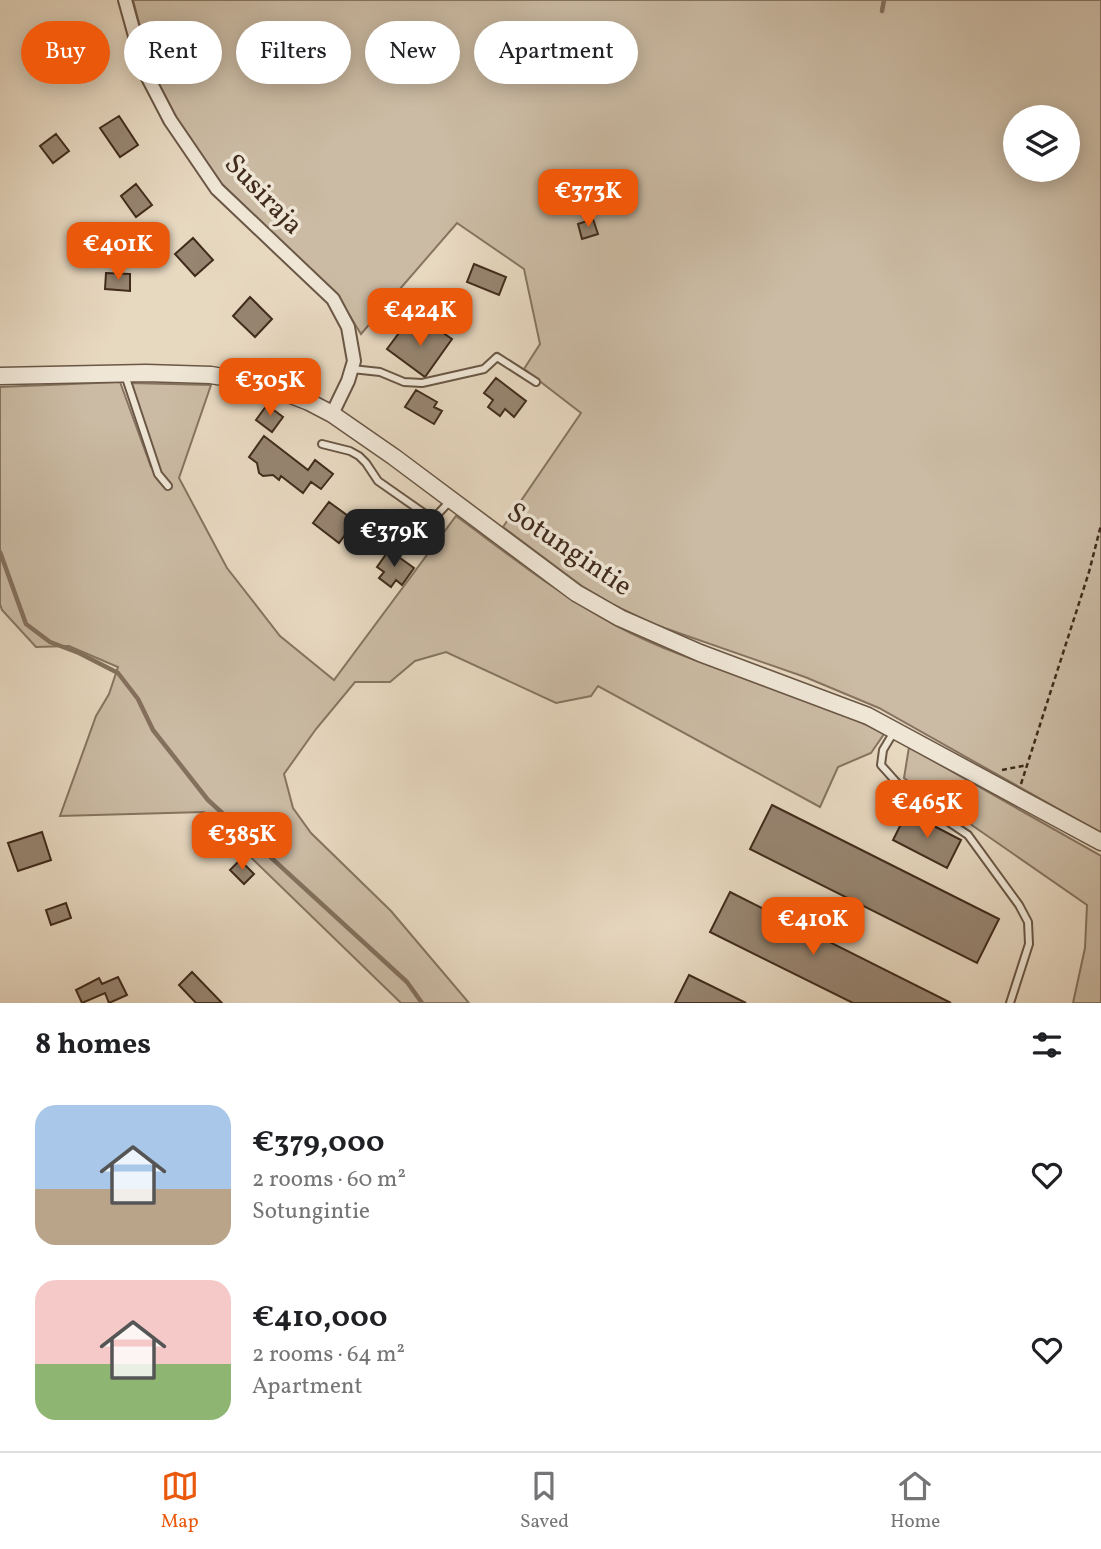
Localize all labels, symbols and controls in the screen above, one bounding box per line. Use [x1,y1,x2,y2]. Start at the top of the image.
chip: Buy [21,21,110,84]
chip: Rent [124,21,222,84]
chip: Filters [236,21,351,84]
chip: New [365,21,460,84]
chip: Apartment [474,21,638,84]
map controls [1003,105,1080,182]
button: layers [1003,105,1080,182]
street label: Susiraja [215,146,311,244]
pin: €373K [539,170,637,229]
text: €373K [554,176,622,208]
pin: €401K [69,222,167,282]
text: €401K [83,229,153,261]
pin: €424K [371,288,469,348]
text: €424K [383,295,457,327]
pin: €305K [221,358,319,418]
text: €305K [235,365,305,397]
street label: Sotungintie [499,494,639,606]
pin: €379K [345,510,443,569]
text: €379K [360,516,428,548]
pin: €465K [878,780,976,840]
text: €465K [891,787,963,819]
pin: €385K [193,812,291,872]
text: €385K [208,819,276,851]
pin: €410K [764,898,862,957]
text: €410K [778,904,848,936]
text: 8 homes [35,1024,151,1066]
icon: filters [1028,1026,1066,1064]
text: €379,000 [252,1122,384,1164]
icon: home [91,1133,175,1217]
icon: heart [1028,1156,1066,1194]
text: 2 rooms · 60 m² [252,1164,406,1196]
text: Sotungintie [252,1196,370,1228]
text: €410,000 [252,1297,388,1339]
icon: home [91,1308,175,1392]
icon: heart [1028,1331,1066,1369]
text: 2 rooms · 64 m² [252,1339,405,1371]
text: Apartment [252,1371,363,1403]
tab: Map [161,1467,199,1535]
tab: Saved [520,1467,569,1535]
tab: Home [890,1467,940,1535]

